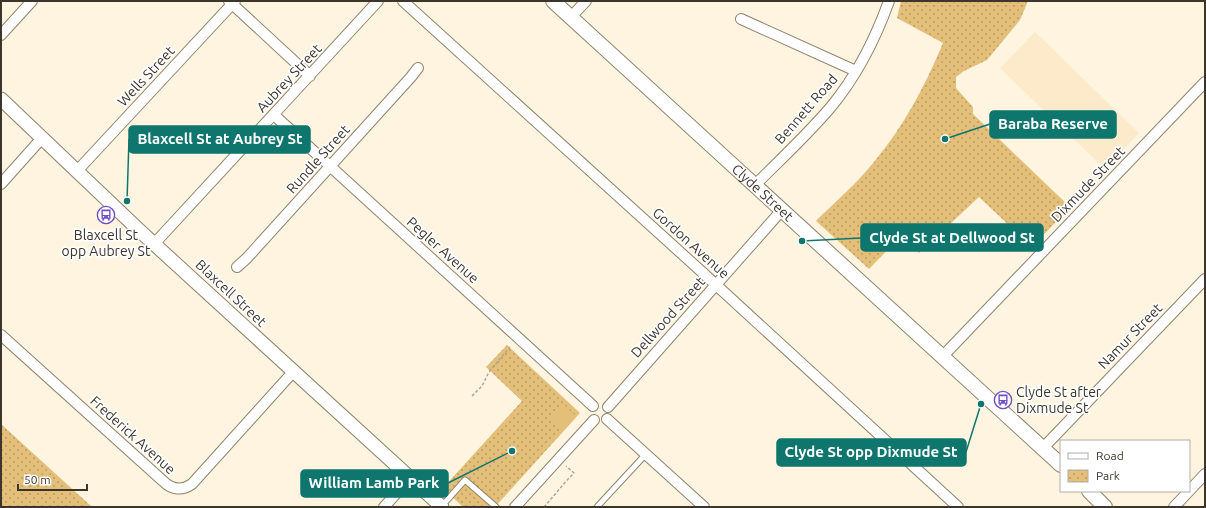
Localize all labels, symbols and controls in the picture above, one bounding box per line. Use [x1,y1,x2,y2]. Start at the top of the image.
street label: Aubrey Street [253,40,325,115]
street label: Wells Street [114,42,178,109]
street label: Bennett Road [771,71,841,147]
callout: Baraba Reserve [990,111,1116,138]
text: Baraba Reserve [998,115,1108,132]
street label: Rundle Street [283,121,353,197]
callout: Blaxcell St at Aubrey St [129,126,310,153]
text: Blaxcell St at Aubrey St [137,130,303,147]
street label: Dixmude Street [1048,143,1128,225]
street label: Clyde Street [729,161,797,225]
street label: Gordon Avenue [649,204,733,282]
bus stop icon: Blaxcell St opp Aubrey St [96,205,116,225]
street label: Pegler Avenue [404,214,482,286]
callout: Clyde St at Dellwood St [861,224,1043,251]
place label: Blaxcell St opp Aubrey St [62,227,151,259]
text: Clyde St at Dellwood St [869,229,1035,246]
street label: Blaxcell Street [192,256,270,330]
street label: Dellwood Street [628,273,709,360]
street label: Namur Street [1095,300,1166,372]
place label: Clyde St after Dixmude St [1016,384,1102,416]
bus stop icon: Clyde St after Dixmude St [993,390,1013,410]
street label: Frederick Avenue [87,393,179,477]
callout: Clyde St opp Dixmude St [777,439,966,466]
legend [1060,440,1190,492]
text: Clyde St opp Dixmude St [784,443,958,460]
text: Road [1096,449,1124,462]
scale bar [18,466,87,492]
text: Park [1096,469,1120,482]
callout: William Lamb Park [301,470,448,497]
text: 50 m [24,473,51,486]
text: William Lamb Park [309,474,440,491]

